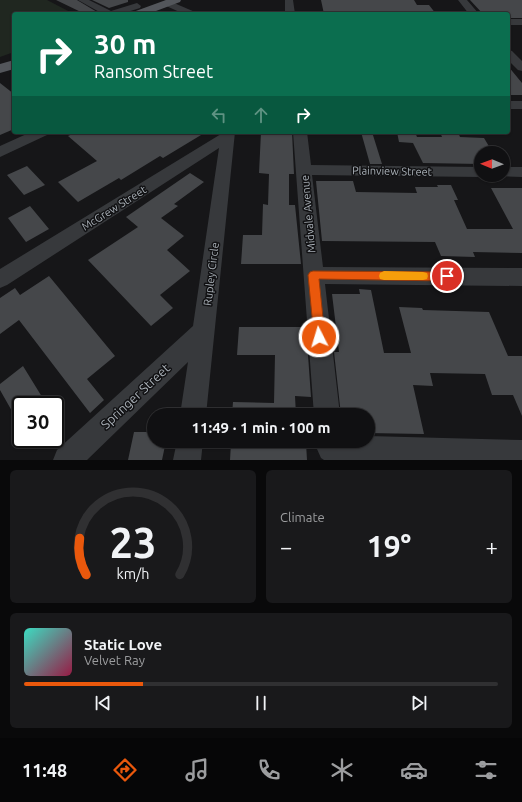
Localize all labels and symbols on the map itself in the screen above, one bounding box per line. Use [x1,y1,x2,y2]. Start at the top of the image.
north arrow [474,146,510,182]
street label: Plainview Street [352,164,433,178]
street label: Midvale Avenue [299,175,317,253]
street label: McGrew Street [79,183,149,233]
street label: Rupley Circle [201,242,221,306]
pin [430,259,464,293]
position arrow [298,316,340,358]
street label: Springer Street [98,361,172,431]
speed limit sign: 30 [12,396,64,448]

